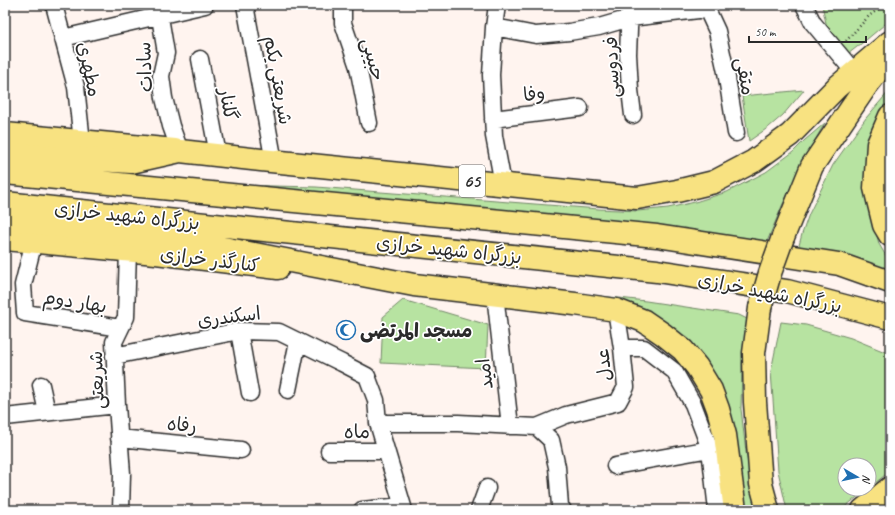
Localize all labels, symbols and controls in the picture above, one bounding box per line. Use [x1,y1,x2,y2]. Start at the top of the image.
scale bar [749,18,866,44]
text: 50 m [755,24,777,40]
street label: شریعتی یکم [256,34,298,127]
street label: حبیبی [356,35,390,83]
street label: فردوسی [599,36,625,98]
street label: مطهری [71,39,107,99]
street label: سادات [132,41,158,93]
street label: متقی [730,55,760,97]
street label: وفا [522,81,546,107]
street label: گلنار [213,84,243,122]
road number: 65 [459,165,485,197]
street label: بزرگراه شهید خرازی [53,196,201,236]
street label: بزرگراه شهید خرازی [375,230,523,270]
street label: کنارگذر خرازی [159,242,261,278]
street label: بزرگراه شهید خرازی [696,267,844,319]
street label: بهار دوم [41,285,108,321]
street label: اسکندری [196,301,262,333]
mosque icon: مسجد المرتضی [335,319,357,341]
place label: مسجد المرتضی [360,319,472,343]
street label: عدل [590,347,618,382]
street label: شریعتی [84,350,110,410]
street label: امید [471,357,499,391]
street label: رفاه [166,412,198,438]
street label: ماه [344,420,370,444]
north arrow [837,457,877,497]
text: N [859,474,874,485]

